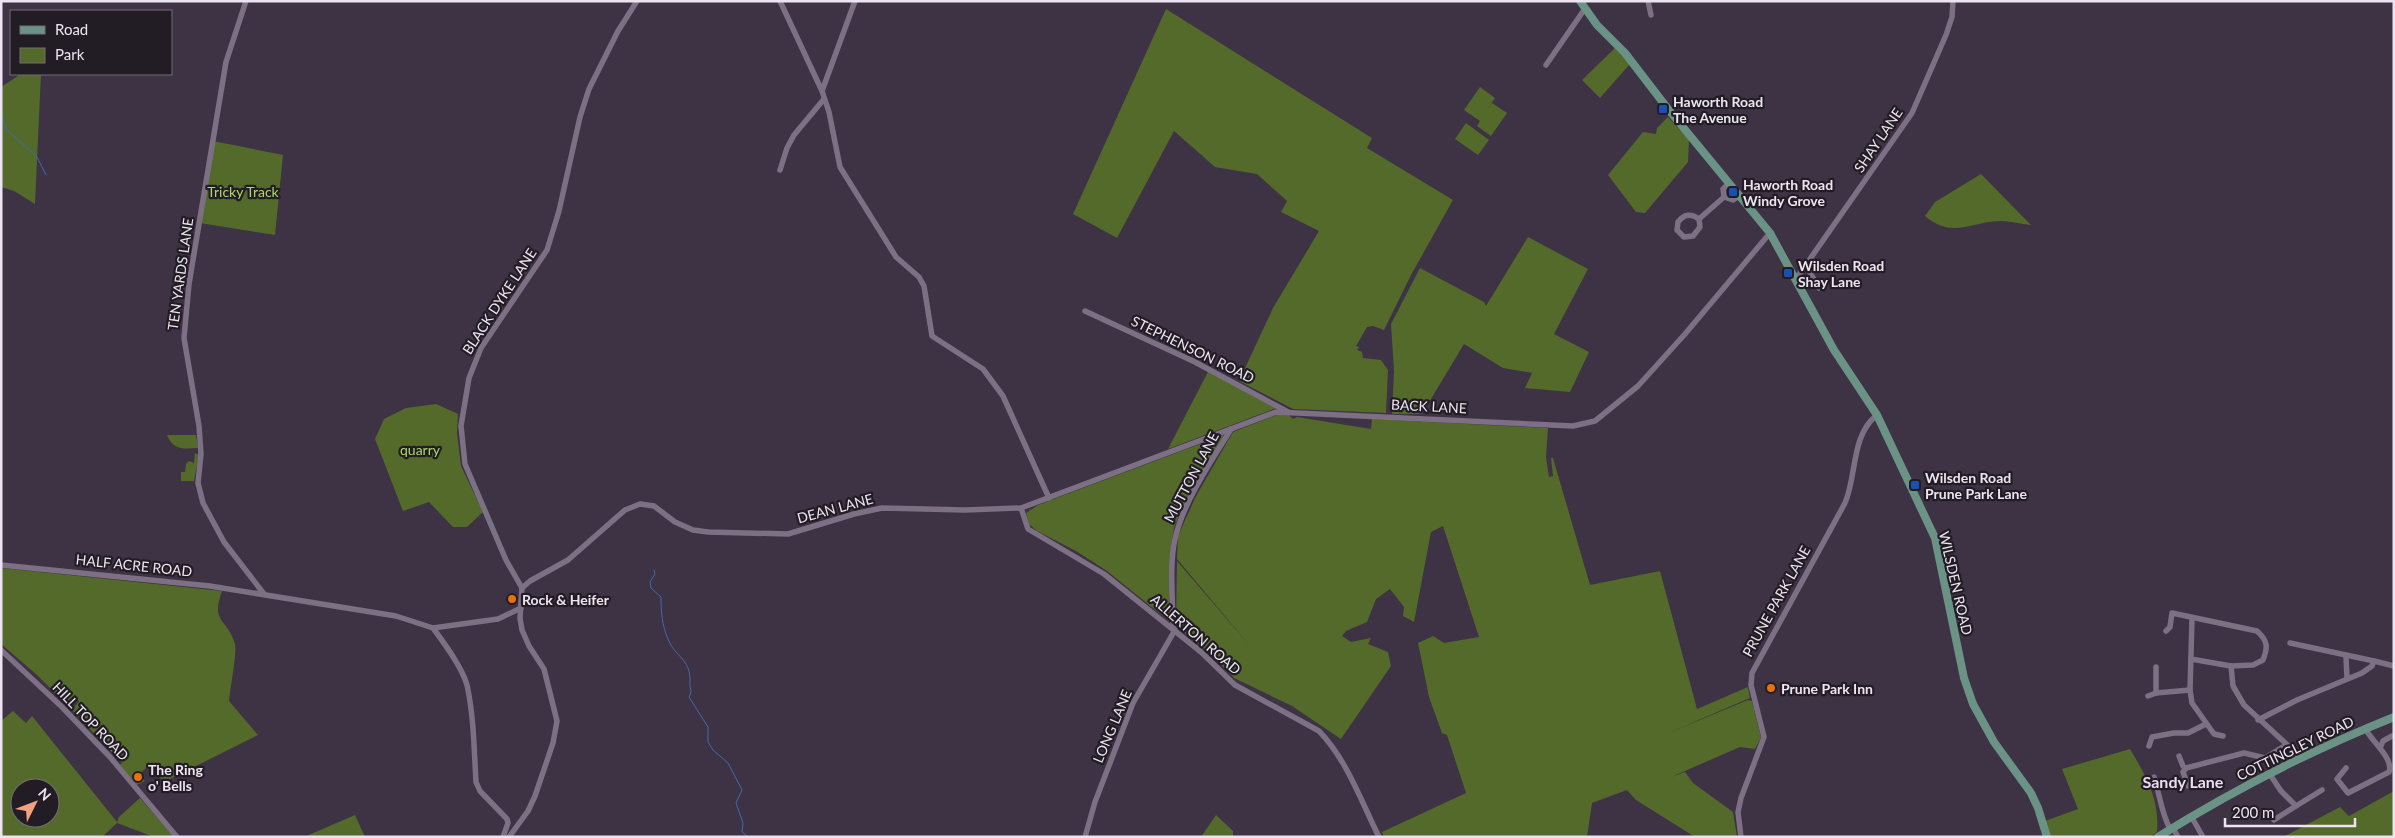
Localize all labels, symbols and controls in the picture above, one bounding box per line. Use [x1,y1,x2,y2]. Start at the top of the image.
legend [10,10,172,75]
text: Road [55,20,88,38]
text: Park [55,45,85,63]
place label: Haworth Road The Avenue [1673,93,1763,126]
marker: Haworth Road The Avenue [1657,103,1669,115]
street label: SHAY LANE [1850,105,1906,175]
place label: Haworth Road Windy Grove [1743,176,1833,209]
park label: Tricky Track [207,183,280,200]
marker: Haworth Road Windy Grove [1727,186,1739,198]
street label: TEN YARDS LANE [164,217,196,331]
street label: BLACK DYKE LANE [458,245,540,357]
place label: Wilsden Road Shay Lane [1798,257,1884,290]
marker: Wilsden Road Shay Lane [1782,267,1794,279]
street label: STEPHENSON ROAD [1129,312,1257,386]
street label: BACK LANE [1391,396,1467,416]
street label: MUTTON LANE [1160,429,1222,525]
park label: quarry [400,441,441,458]
place label: Wilsden Road Prune Park Lane [1925,469,2027,502]
marker: Wilsden Road Prune Park Lane [1909,479,1921,491]
street label: DEAN LANE [795,490,875,526]
street label: WILSDEN ROAD [1936,529,1976,637]
street label: PRUNE PARK LANE [1738,543,1814,659]
street label: HALF ACRE ROAD [75,550,193,580]
street label: ALLERTON ROAD [1148,590,1244,678]
place label: Rock & Heifer [522,591,610,608]
marker: Rock & Heifer [506,593,518,605]
street label: HILL TOP ROAD [49,678,133,764]
place label: Prune Park Inn [1781,680,1873,697]
marker: Prune Park Inn [1765,682,1777,694]
street label: LONG LANE [1089,687,1135,765]
street label: COTTINGLEY ROAD [2234,712,2356,784]
place label: The Ring o' Bells [148,761,203,794]
marker: The Ring o' Bells [132,771,144,783]
district label: Sandy Lane [2143,772,2224,791]
north arrow [10,778,60,828]
text: N [35,784,55,804]
scale bar [2225,796,2355,828]
text: 200 m [2232,803,2274,821]

